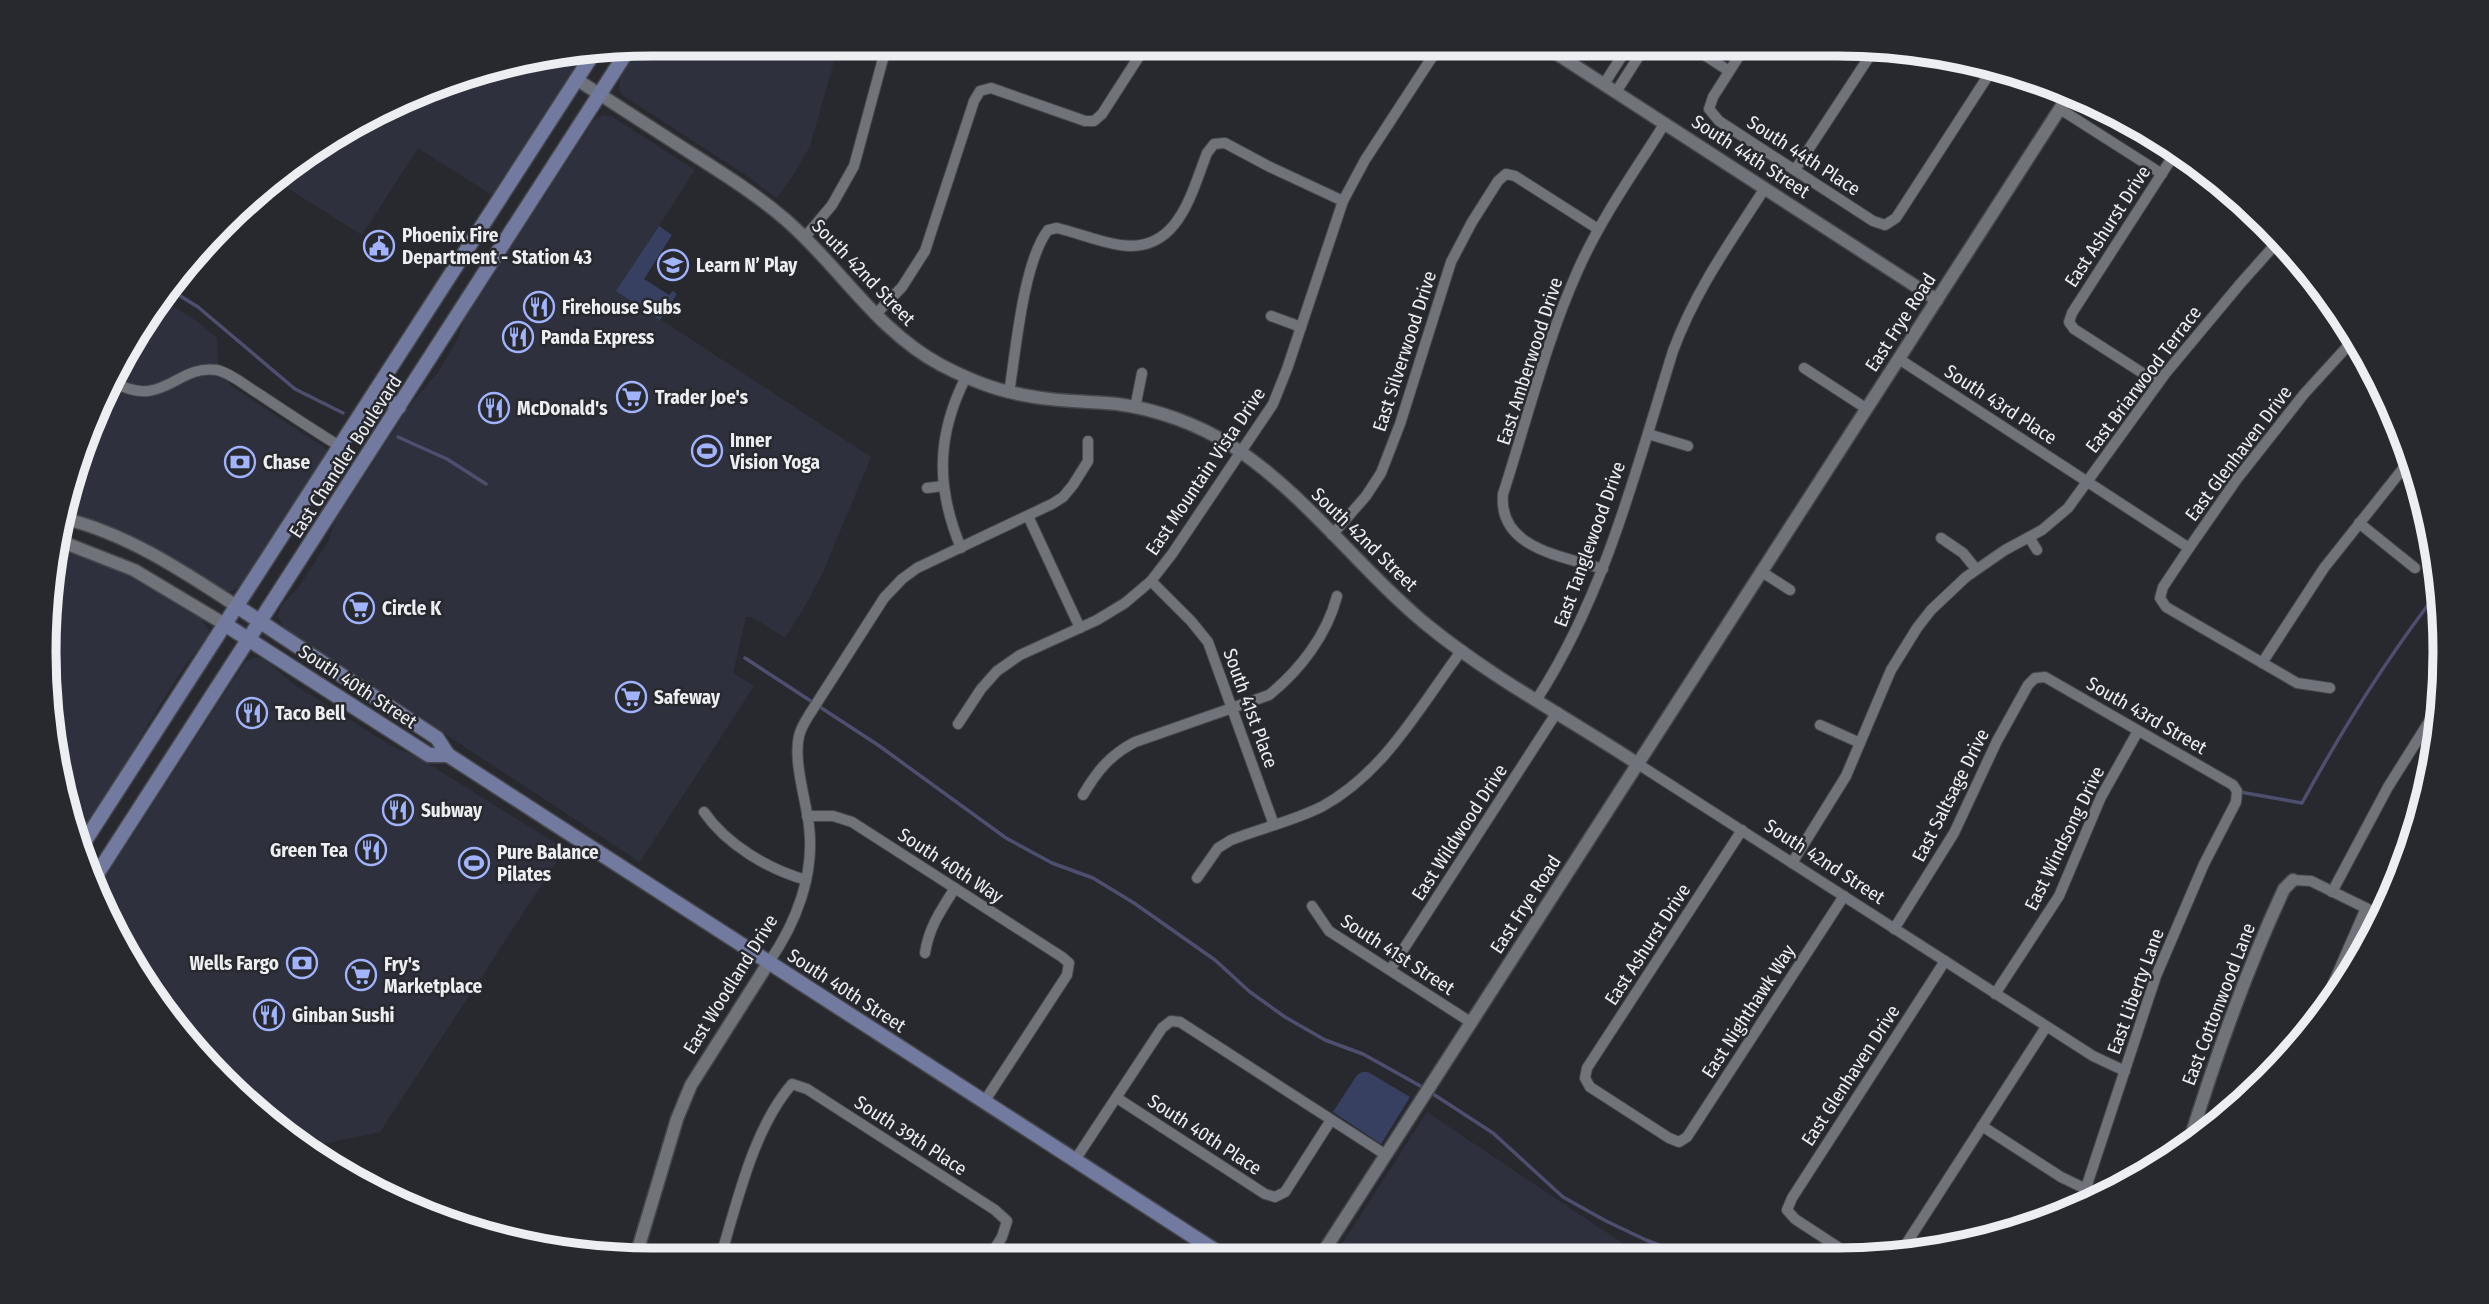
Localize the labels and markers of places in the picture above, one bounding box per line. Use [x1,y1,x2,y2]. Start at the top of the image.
place label: Phoenix Fire Department - Station 43 [402,224,592,269]
public building icon: Phoenix Fire Department - Station 43 [362,229,396,263]
school or university icon: Learn N’ Play [656,248,690,282]
place label: Learn N’ Play [696,254,798,277]
restaurant icon: Firehouse Subs [522,290,556,324]
place label: Firehouse Subs [562,296,682,319]
restaurant icon: Panda Express [501,320,535,354]
place label: Panda Express [541,326,655,349]
supermarket icon: Trader Joe's [615,380,649,414]
place label: Trader Joe's [655,386,749,409]
restaurant icon: McDonald's [477,391,511,425]
place label: McDonald's [517,397,608,420]
place label: Inner Vision Yoga [729,429,820,474]
sports icon: Inner Vision Yoga [690,434,724,468]
bank icon: Chase [223,445,257,479]
place label: Chase [263,451,310,474]
supermarket icon: Circle K [342,591,376,625]
place label: Circle K [382,597,442,620]
supermarket icon: Safeway [614,680,648,714]
place label: Safeway [654,686,721,709]
restaurant icon: Taco Bell [235,696,269,730]
place label: Taco Bell [275,702,346,725]
restaurant icon: Subway [381,793,415,827]
place label: Subway [421,799,483,822]
restaurant icon: Green Tea [354,833,388,867]
place label: Green Tea [270,839,348,862]
place label: Pure Balance Pilates [497,841,599,886]
sports icon: Pure Balance Pilates [457,846,491,880]
bank icon: Wells Fargo [285,946,319,980]
place label: Wells Fargo [190,952,279,975]
place label: Fry's Marketplace [384,953,483,998]
supermarket icon: Fry's Marketplace [344,958,378,992]
restaurant icon: Ginban Sushi [252,998,286,1032]
place label: Ginban Sushi [292,1004,395,1027]

